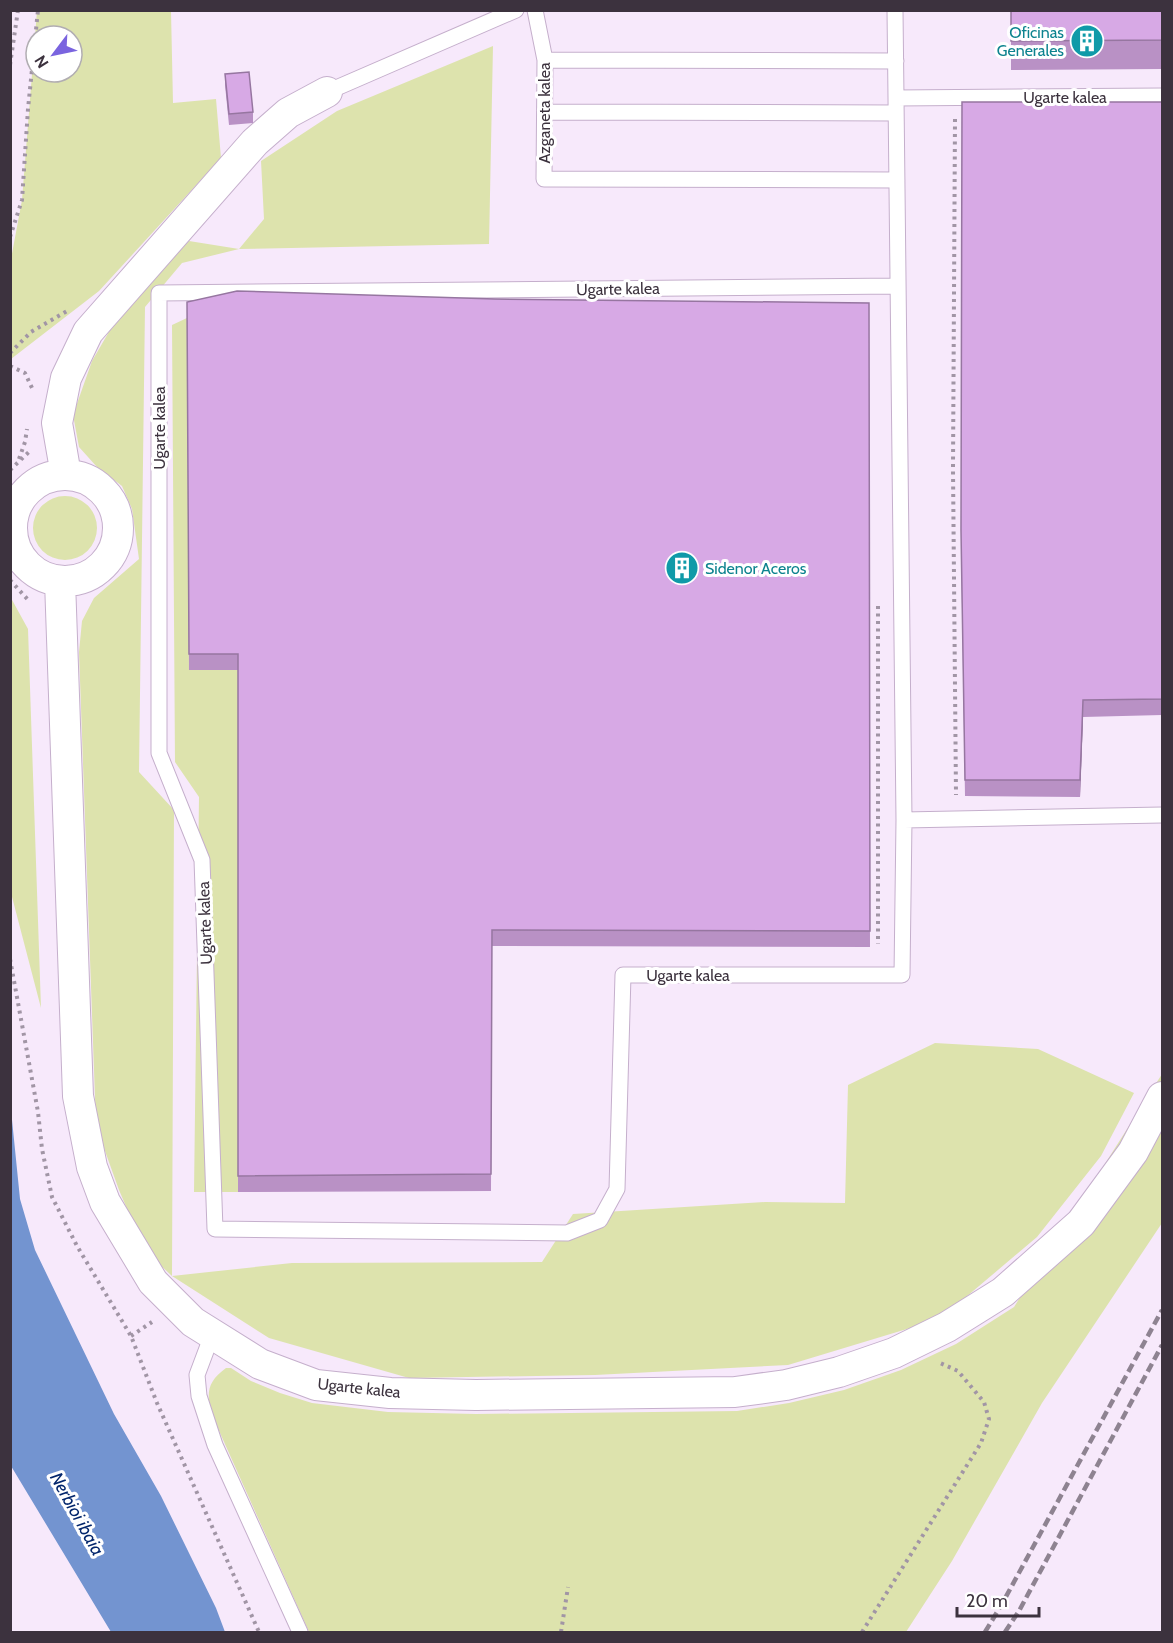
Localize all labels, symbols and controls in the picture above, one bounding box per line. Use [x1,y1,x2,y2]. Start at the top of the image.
place label: Oficinas Generales [997,23,1064,60]
building icon: Oficinas Generales [1069,23,1105,59]
north arrow [24,24,84,84]
text: N [31,52,53,72]
street label: Azganeta kalea [535,62,554,164]
street label: Ugarte kalea [1023,88,1107,107]
street label: Ugarte kalea [576,279,660,299]
street label: Ugarte kalea [150,386,169,470]
building icon: Sidenor Aceros [664,550,700,586]
place label: Sidenor Aceros [705,559,807,578]
street label: Ugarte kalea [194,881,216,965]
street label: Ugarte kalea [646,966,730,985]
street label: Ugarte kalea [316,1374,402,1402]
water label: Nerbioi ibaia [45,1469,109,1559]
scale bar [957,1580,1040,1618]
text: 20 m [966,1590,1008,1612]

